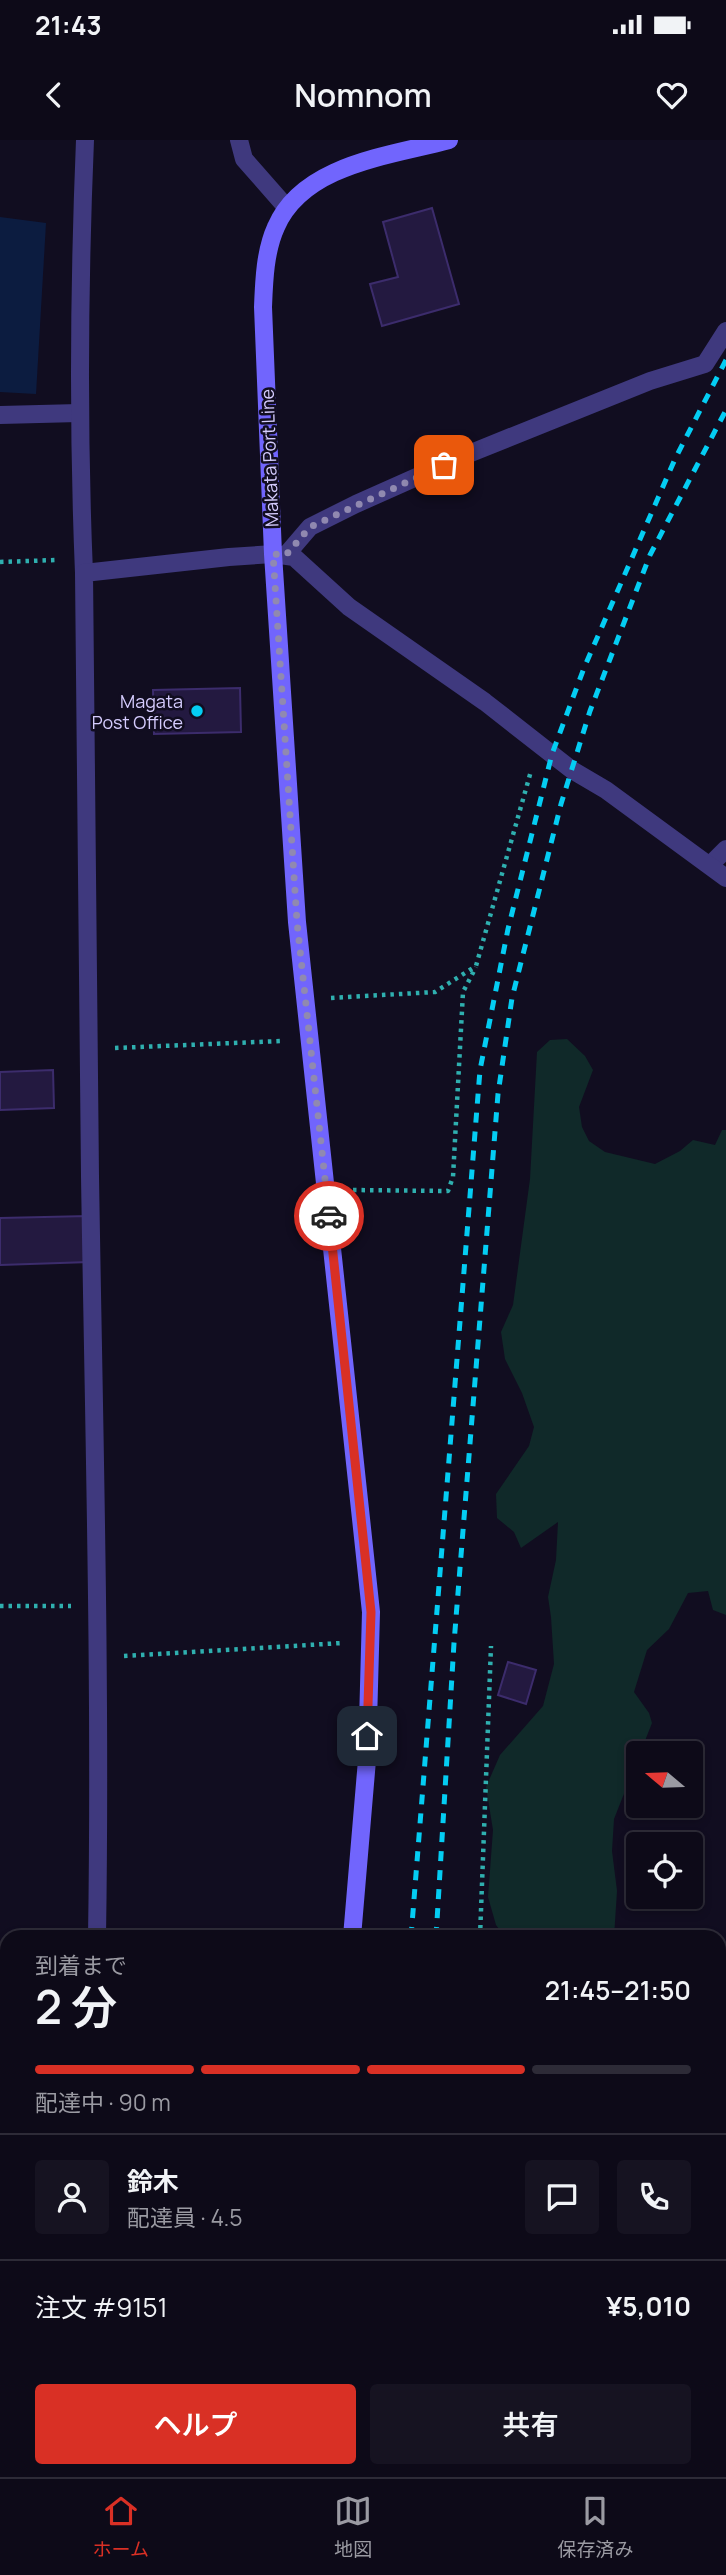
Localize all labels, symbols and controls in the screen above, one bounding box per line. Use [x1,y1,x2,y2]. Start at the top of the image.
text: 21:43 [35,7,102,43]
text: Nomnom [294,73,432,117]
icon: back [35,76,73,114]
icon: heart [653,76,691,114]
street label: Makata Port Line [255,389,283,527]
pin [414,435,474,495]
icon: bag [425,446,463,484]
place label: Magata Post Office [92,689,183,734]
marker: Magata Post Office [189,703,205,719]
courier [294,1181,364,1251]
icon: car [310,1197,348,1235]
pin [337,1706,397,1766]
icon: home [348,1717,386,1755]
north arrow [626,1741,704,1818]
map controls [626,1741,703,1909]
button: locate [626,1832,703,1909]
text: 到着まで [35,1949,127,1981]
text: 21:45–21:50 [545,1972,691,2008]
text: 2 分 [35,1975,117,2038]
text: 配達中 · 90 m [35,2086,171,2118]
button: person [35,2160,109,2234]
button: chat [525,2160,599,2234]
button: phone [617,2160,691,2234]
text: 鈴木 [127,2163,179,2199]
text: 配達員 · 4.5 [127,2201,243,2233]
text: ¥5,010 [606,2288,691,2324]
text: 注文 #9151 [35,2289,168,2325]
button: ヘルプ [35,2384,356,2464]
button: 共有 [370,2384,691,2464]
tab: ホーム [93,2492,149,2562]
tab: 地図 [334,2492,372,2562]
tab: 保存済み [557,2492,633,2562]

